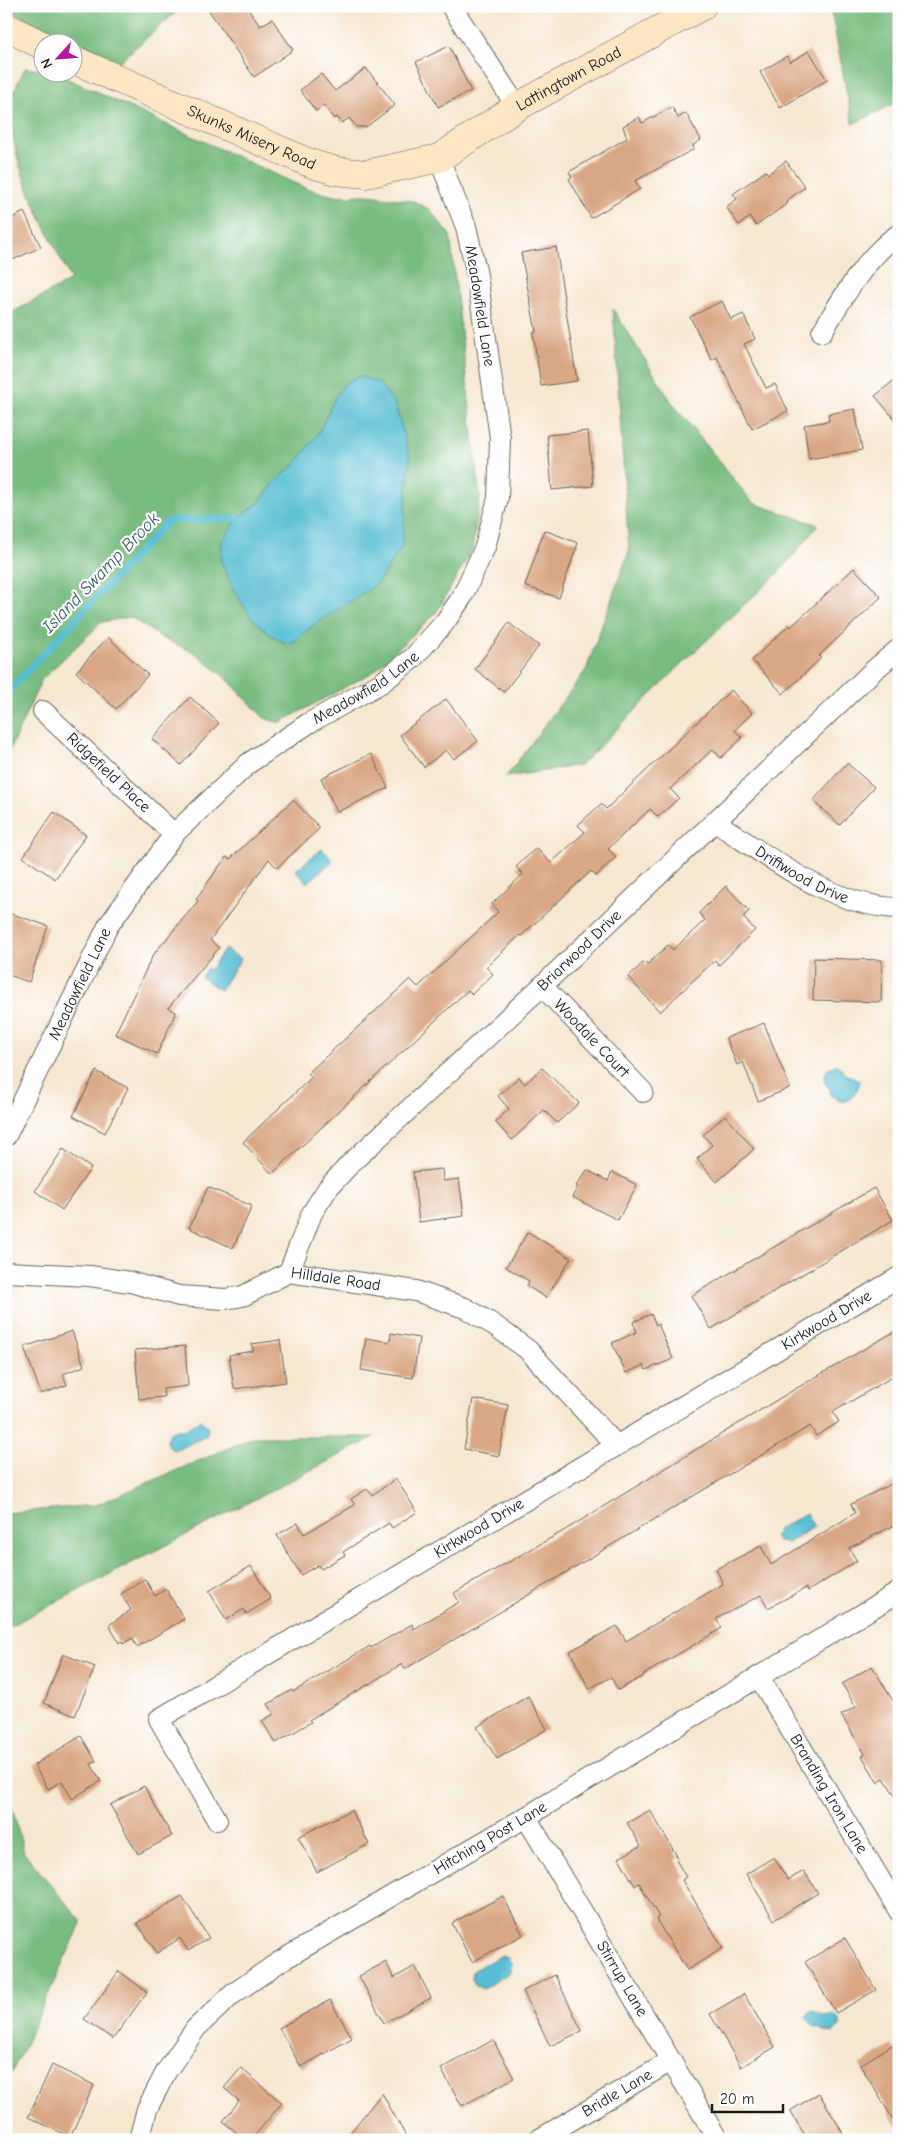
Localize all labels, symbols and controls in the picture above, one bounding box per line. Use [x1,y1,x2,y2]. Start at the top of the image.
north arrow [32,32,82,82]
street label: Lattingtown Road [513,43,624,115]
text: N [37,56,56,71]
street label: Skunks Misery Road [184,102,319,174]
street label: Meadowfield Lane [462,244,498,368]
water label: Island Swamp Brook [37,508,164,638]
street label: Meadowfield Lane [310,648,423,728]
street label: Ridgefield Place [63,729,154,816]
street label: Driftwood Drive [752,842,851,907]
street label: Briarwood Drive [534,906,625,995]
street label: Meadowfield Lane [45,925,115,1043]
street label: Woodale Court [550,995,633,1081]
street label: Hilldale Road [290,1263,382,1295]
street label: Kirkwood Drive [778,1287,875,1354]
street label: Kirkwood Drive [431,1494,527,1562]
street label: Branding Iron Lane [786,1731,871,1857]
street label: Hitching Post Lane [430,1798,550,1878]
street label: Stirrup Lane [593,1938,651,2020]
street label: Bridle Lane [579,2065,655,2121]
scale bar [712,2081,784,2113]
text: 20 m [720,2090,754,2108]

